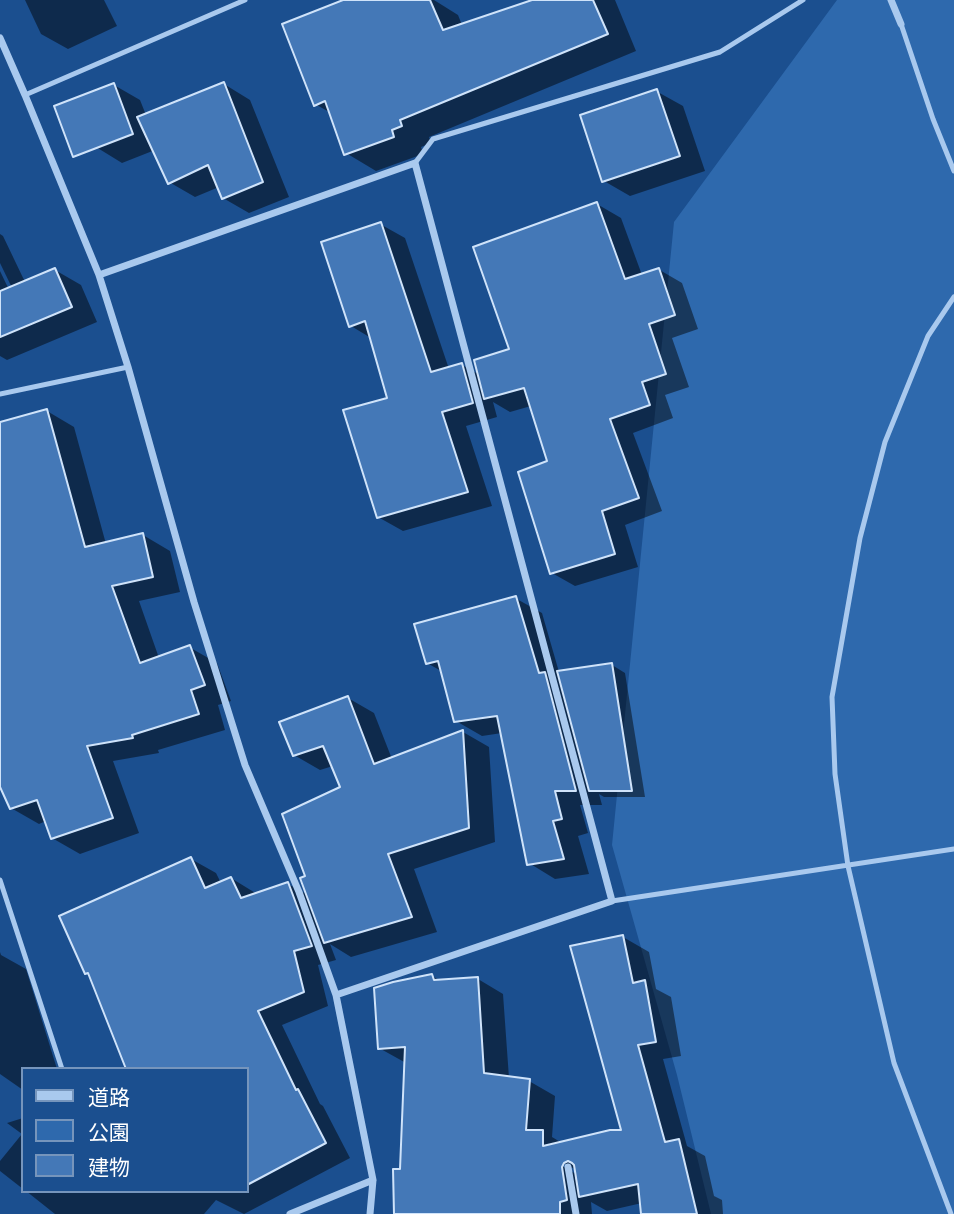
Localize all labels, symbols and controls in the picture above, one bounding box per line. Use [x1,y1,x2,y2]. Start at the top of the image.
legend [21,1067,248,1193]
text: 道路 [88,1086,130,1110]
text: 公園 [88,1121,130,1145]
text: 建物 [88,1156,130,1180]

